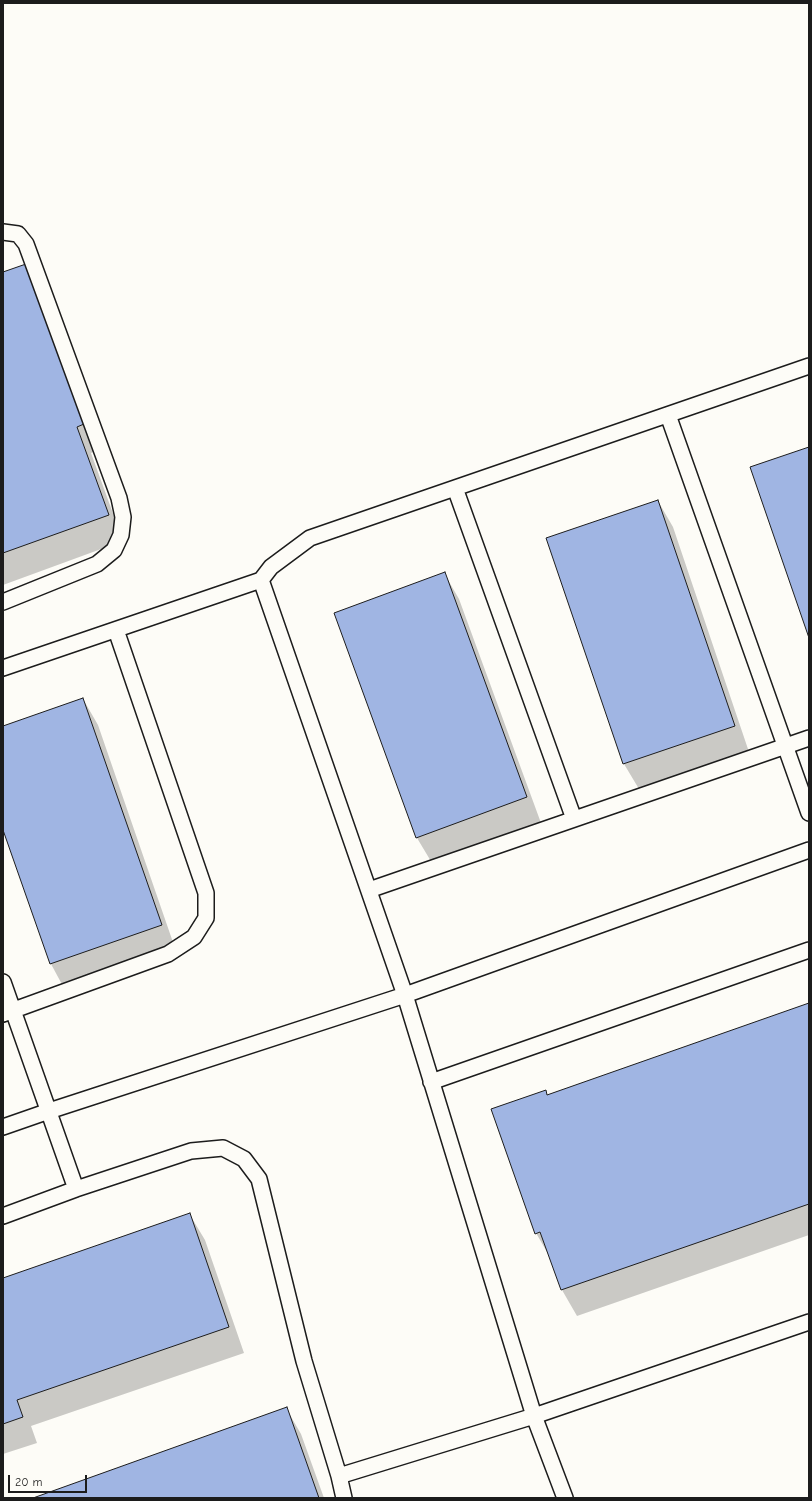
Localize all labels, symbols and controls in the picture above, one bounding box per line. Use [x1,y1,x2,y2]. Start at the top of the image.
scale bar [10,1467,89,1493]
text: 20 m [15,1475,43,1489]

